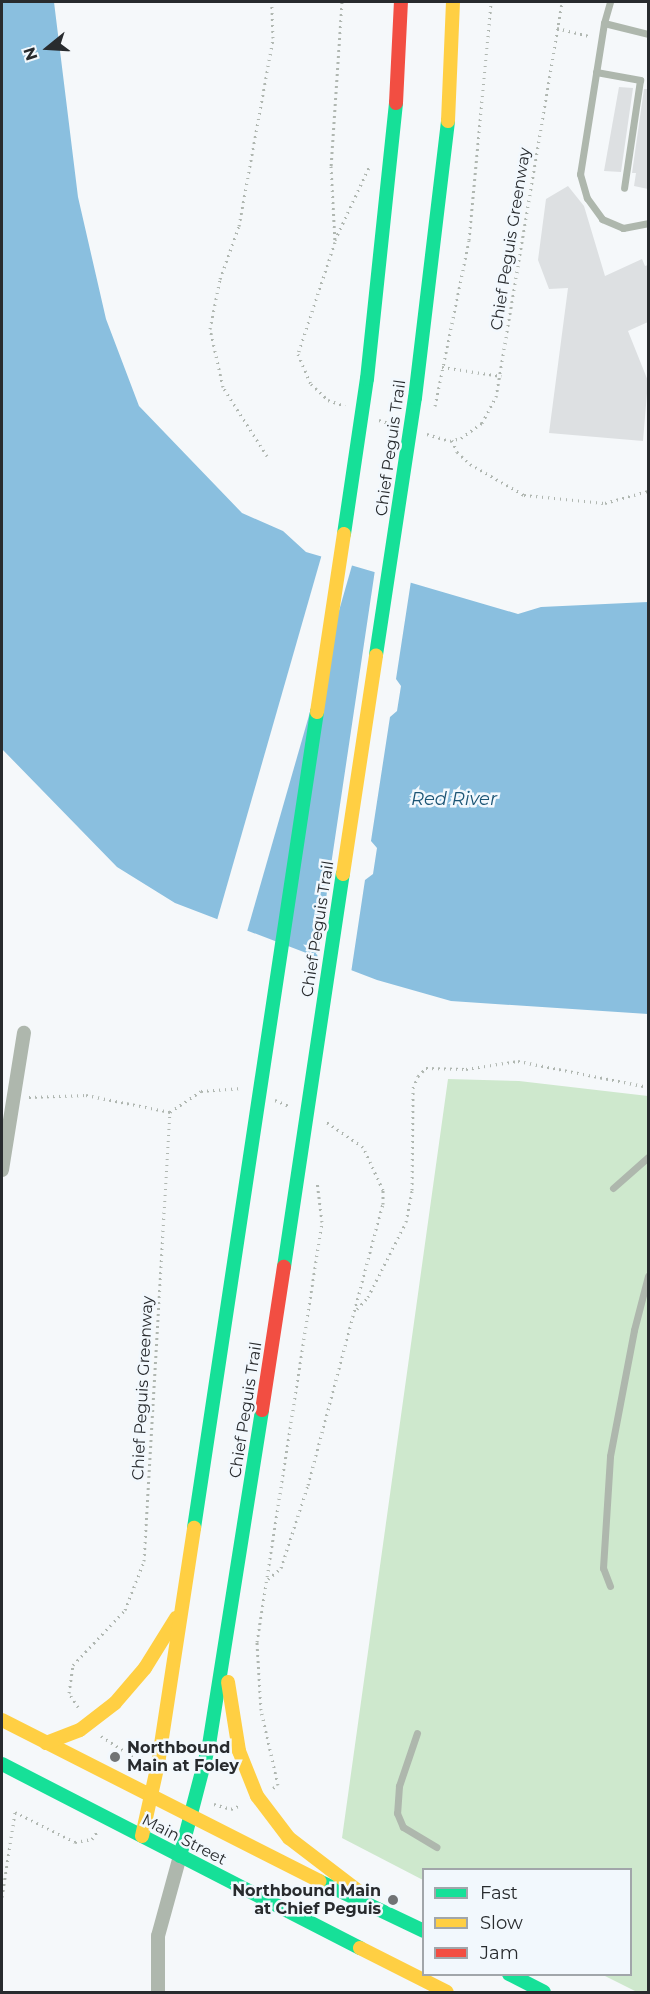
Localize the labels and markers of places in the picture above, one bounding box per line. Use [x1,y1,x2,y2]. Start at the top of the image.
place label: Northbound Main at Foley [127,1738,239,1776]
marker: Northbound Main at Foley [108,1750,122,1764]
place label: Northbound Main at Chief Peguis [232,1881,381,1919]
marker: Northbound Main at Chief Peguis [386,1893,400,1907]

